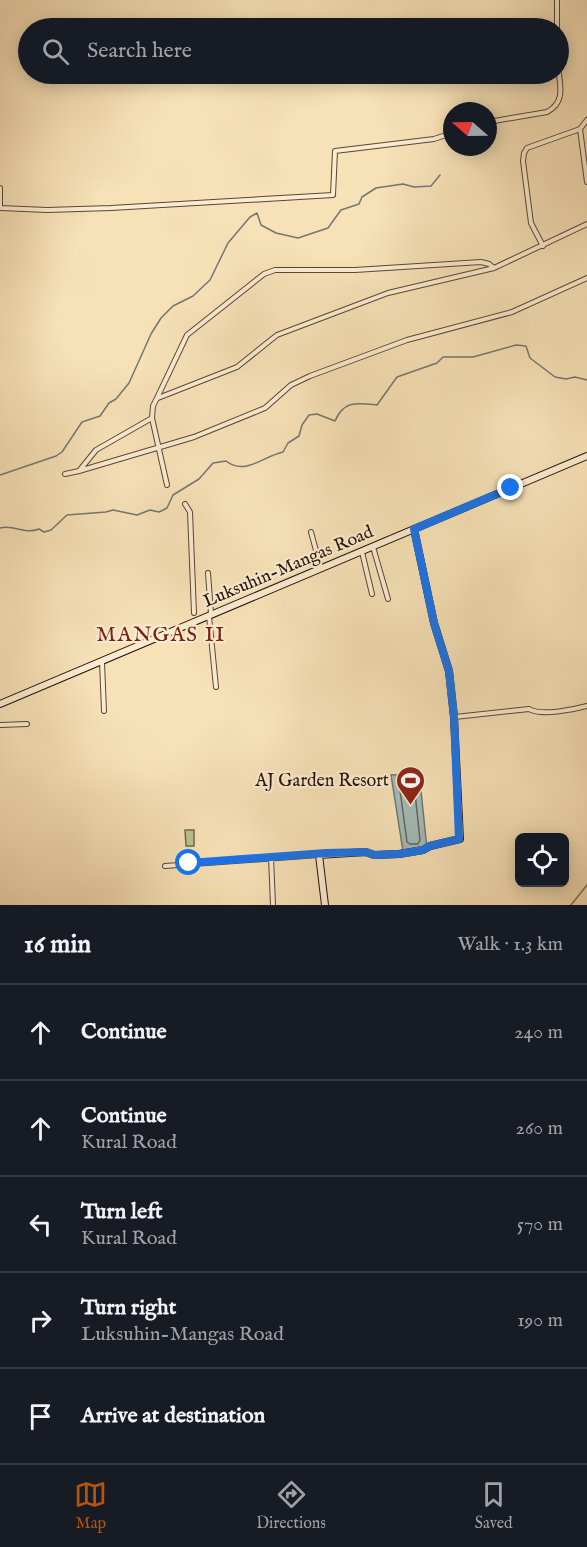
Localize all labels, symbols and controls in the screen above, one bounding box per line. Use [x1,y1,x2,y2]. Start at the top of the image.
search box [18,18,569,84]
icon: search [39,35,72,68]
text: Search here [87,37,192,65]
north arrow [443,102,497,156]
route end [497,474,523,500]
street label: Luksuhin-Mangas Road [200,521,377,614]
district label: MANGAS II [96,622,226,649]
sports icon: AJ Garden Resort [394,764,426,806]
place label: AJ Garden Resort [254,770,389,793]
map controls [515,833,569,887]
button: locate [515,833,569,887]
route start [175,849,201,875]
text: 16 min [24,928,91,961]
text: Walk · 1.3 km [457,932,563,957]
icon: ahead [24,1016,57,1049]
text: Continue [81,1018,167,1046]
text: 240 m [514,1020,563,1045]
text: Continue [81,1102,167,1130]
icon: ahead [24,1112,57,1145]
text: 260 m [516,1116,563,1141]
text: Kural Road [81,1130,177,1155]
text: Turn left [81,1198,163,1226]
icon: left [24,1208,57,1241]
text: 570 m [517,1212,563,1237]
text: Kural Road [81,1226,177,1251]
text: Turn right [81,1294,176,1322]
icon: right [24,1304,57,1337]
text: 190 m [517,1308,563,1333]
text: Luksuhin-Mangas Road [81,1322,284,1347]
icon: arrive [24,1400,57,1433]
text: Arrive at destination [81,1402,265,1430]
tab: Map [74,1478,107,1534]
tab: Directions [256,1478,326,1534]
tab: Saved [475,1478,513,1534]

